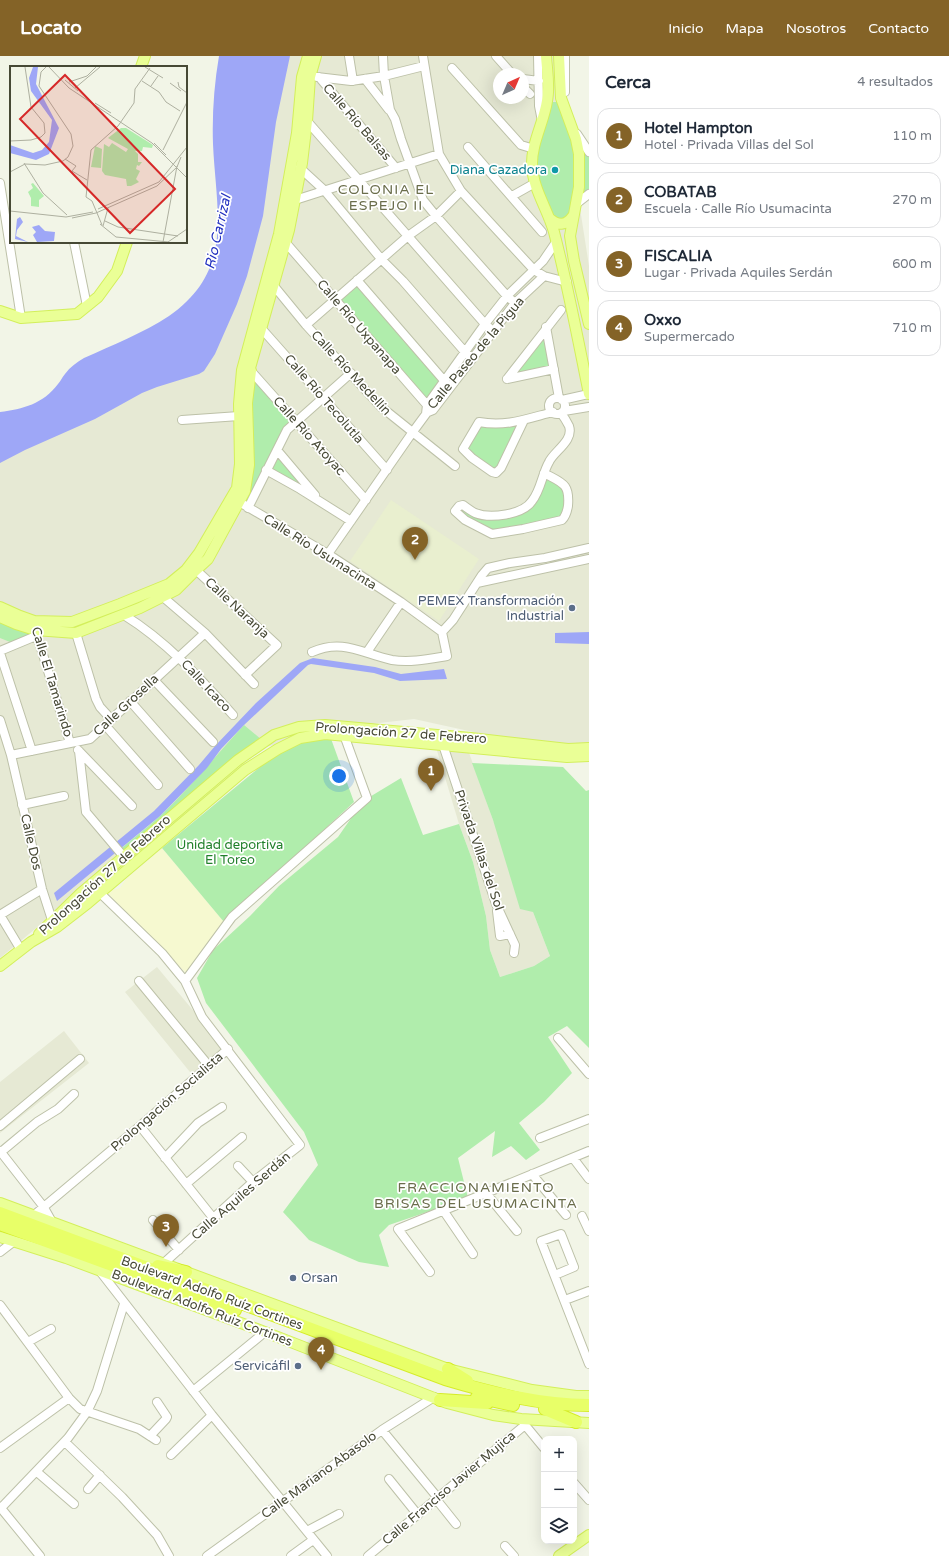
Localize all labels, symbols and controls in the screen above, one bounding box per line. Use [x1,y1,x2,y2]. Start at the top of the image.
text: Locato [20,17,82,39]
text: Inicio [668,20,704,37]
text: Mapa [726,20,764,37]
text: Nosotros [786,20,846,37]
text: Contacto [868,20,929,37]
inset map [10,66,187,243]
north arrow [493,68,529,104]
text: Cerca [605,72,651,93]
text: 4 resultados [857,74,933,90]
street label: Calle Río Balsas [319,80,395,164]
text: Hotel Hampton [644,119,753,137]
text: 1 [615,128,623,144]
text: 110 m [892,128,932,144]
text: Hotel · Privada Villas del Sol [644,137,814,153]
place label: Diana Cazadora [450,162,547,178]
marker: Diana Cazadora [550,165,560,175]
district label: COLONIA EL ESPEJO II [338,181,434,214]
text: COBATAB [644,183,717,201]
water label: Rio Carrizal [201,192,235,271]
text: 2 [615,192,623,208]
text: 270 m [892,192,932,208]
text: Escuela · Calle Río Usumacinta [644,201,832,217]
text: FISCALIA [644,247,712,265]
text: 3 [615,256,623,272]
text: 600 m [892,256,932,272]
text: Lugar · Privada Aquiles Serdán [644,265,833,281]
street label: Calle Río Uxpanapa [313,276,405,378]
street label: Calle Paseo de la Pigua [424,293,528,413]
text: Oxxo [644,311,681,329]
text: 4 [615,320,623,336]
text: 710 m [892,320,932,336]
street label: Calle Río Medellín [308,327,394,419]
text: Supermercado [644,329,735,345]
street label: Calle Río Tecolutla [281,351,367,447]
street label: Calle Río Atoyac [269,393,349,479]
street label: Calle Río Usumacinta [260,511,380,593]
pin: 2 [402,527,428,560]
street label: Calle Naranja [202,574,272,642]
place label: PEMEX Transformación Industrial [418,593,564,624]
marker: PEMEX Transformación Industrial [567,603,577,613]
street label: Calle El Tamarindo [28,625,76,739]
street label: Calle Icaco [178,656,234,716]
street label: Calle Grosella [90,671,162,739]
street label: Prolongación 27 de Febrero [315,719,487,747]
pin: 1 [418,758,444,791]
your location [329,766,349,786]
street label: Privada Villas del Sol [451,787,507,913]
street label: Calle Dos [17,812,45,872]
street label: Prolongación 27 de Febrero [36,812,174,938]
park label: Unidad deportiva El Toreo [177,837,283,868]
street label: Prolongación Socialista [108,1049,226,1155]
street label: Calle Aquiles Serdán [188,1149,294,1243]
district label: FRACCIONAMIENTO BRISAS DEL USUMACINTA [374,1179,578,1212]
pin: 3 [153,1214,179,1247]
street label: Boulevard Adolfo Ruíz Cortines [119,1253,305,1333]
street label: Boulevard Adolfo Ruiz Cortines [109,1266,295,1350]
place label: Orsan [301,1270,338,1286]
marker: Orsan [288,1273,298,1283]
pin: 4 [308,1337,334,1370]
place label: Servicáfil [234,1358,290,1374]
marker: Servicáfil [293,1361,303,1371]
street label: Calle Mariano Abasolo [258,1428,380,1522]
street label: Calle Franciso Javier Mujica [379,1428,519,1548]
map controls [541,1436,577,1544]
button: + [541,1436,577,1472]
button: − [541,1472,577,1508]
button: layers [541,1508,577,1544]

